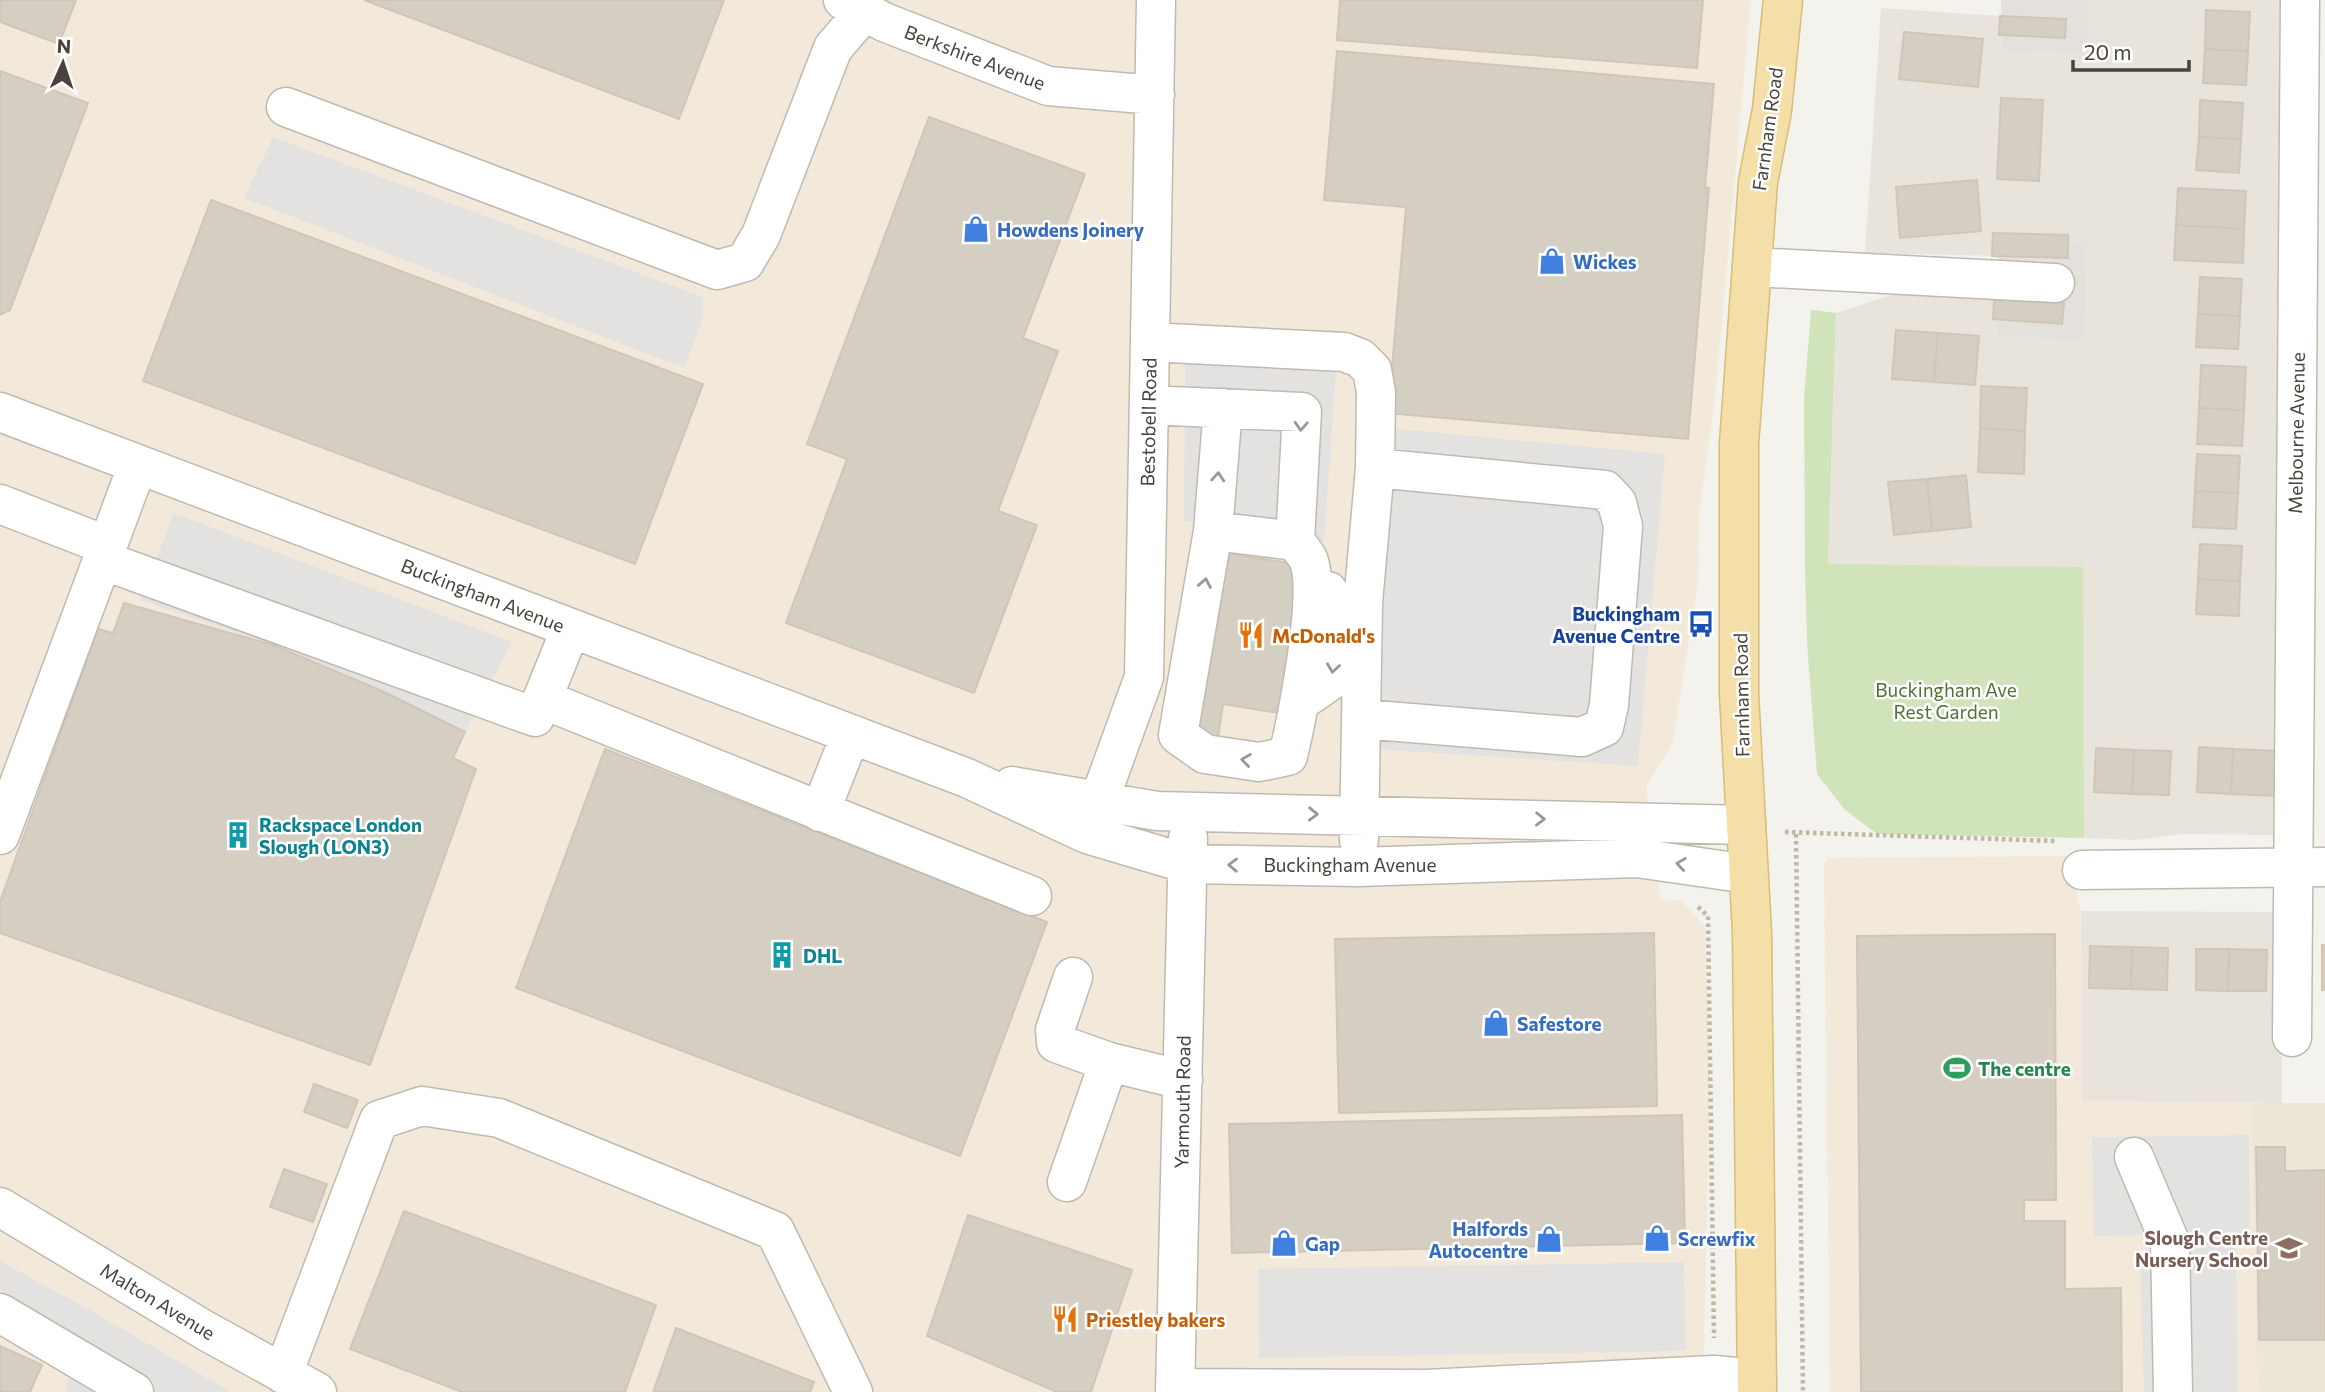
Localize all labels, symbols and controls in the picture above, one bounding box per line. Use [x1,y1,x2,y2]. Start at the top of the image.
street label: Berkshire Avenue [901,20,1049,94]
north arrow [28,28,98,98]
scale bar [2073,28,2188,72]
text: N [56,34,72,57]
text: 20 m [2084,39,2132,64]
street label: Farnham Road [1747,66,1787,192]
shop icon: Howdens Joinery [961,214,991,244]
place label: Howdens Joinery [997,218,1145,241]
shop icon: Wickes [1537,246,1567,276]
place label: Wickes [1573,250,1637,273]
street label: Melbourne Avenue [2283,352,2309,514]
street label: Bestobell Road [1135,357,1161,487]
one-way arrow [1294,420,1309,431]
one-way arrow [1210,472,1225,483]
street label: Buckingham Avenue [398,553,568,637]
one-way arrow [1197,577,1212,589]
place label: Buckingham Avenue Centre [1552,602,1680,647]
bus stop icon: Buckingham Avenue Centre [1686,609,1716,639]
restaurant icon: McDonald's [1236,620,1266,650]
place label: McDonald's [1272,624,1375,647]
street label: Farnham Road [1728,633,1754,757]
one-way arrow [1326,662,1341,674]
park label: Buckingham Ave Rest Garden [1875,678,2017,723]
one-way arrow [1240,753,1252,768]
one-way arrow [1308,806,1319,822]
one-way arrow [1535,812,1546,827]
place label: Rackspace London Slough (LON3) [259,813,422,858]
building icon: Rackspace London Slough (LON3) [223,820,253,850]
street label: Buckingham Avenue [1263,853,1437,876]
one-way arrow [1228,857,1238,873]
one-way arrow [1675,857,1687,872]
building icon: DHL [767,940,797,970]
place label: DHL [803,944,842,967]
shop icon: Safestore [1481,1008,1511,1038]
place label: Safestore [1517,1012,1602,1035]
street label: Yarmouth Road [1169,1035,1195,1169]
sports icon: The centre [1942,1053,1972,1083]
place label: The centre [1978,1057,2071,1080]
place label: Halfords Autocentre [1429,1217,1528,1262]
shop icon: Screwfix [1642,1223,1672,1253]
shop icon: Halfords Autocentre [1534,1224,1564,1254]
place label: Slough Centre Nursery School [2135,1226,2268,1271]
place label: Screwfix [1678,1227,1756,1250]
shop icon: Gap [1269,1228,1299,1258]
place label: Gap [1305,1232,1340,1255]
school or university icon: Slough Centre Nursery School [2274,1233,2304,1263]
street label: Malton Avenue [97,1258,219,1344]
restaurant icon: Priestley bakers [1050,1304,1080,1334]
place label: Priestley bakers [1086,1308,1225,1331]

